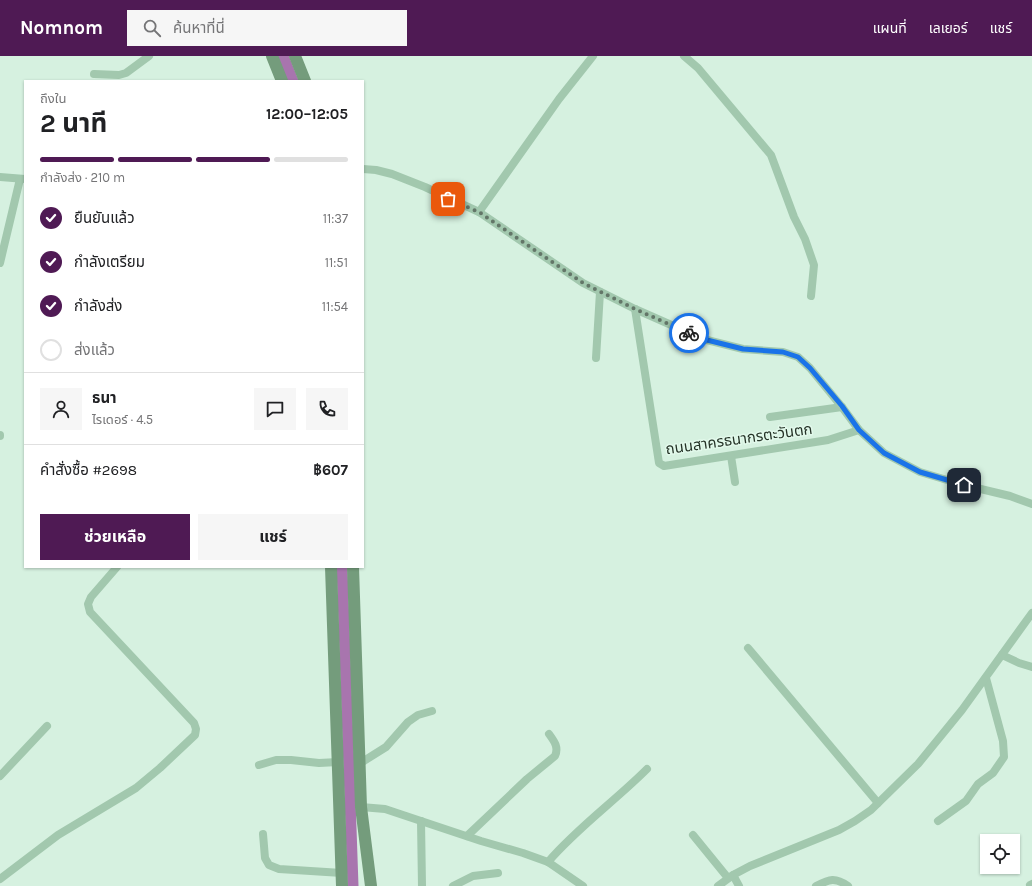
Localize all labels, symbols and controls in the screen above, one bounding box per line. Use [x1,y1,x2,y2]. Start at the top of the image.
search box [127,10,407,46]
text: Nomnom [20,17,103,39]
icon: search [141,17,163,39]
text: ค้นหาที่นี่ [173,19,225,37]
text: แผนที่ [873,20,907,37]
text: เลเยอร์ [929,20,968,37]
text: แชร์ [990,20,1012,37]
text: ถึงใน [40,91,66,106]
text: 12:00–12:05 [266,105,348,123]
text: 2 นาที [40,108,107,139]
text: กำลังส่ง · 210 m [40,170,125,185]
pin [431,182,465,216]
icon: bag [437,188,459,210]
icon: check [40,207,62,229]
text: ยืนยันแล้ว [74,209,135,227]
text: 11:37 [323,211,348,226]
icon: check [40,251,62,273]
text: กำลังเตรียม [74,253,145,271]
text: 11:51 [325,255,348,270]
icon: check [40,295,62,317]
text: กำลังส่ง [74,297,122,315]
text: 11:54 [322,299,348,314]
courier [669,313,709,353]
icon: bike [678,322,700,344]
text: ส่งแล้ว [74,341,115,359]
button: person [40,388,82,430]
button: chat [254,388,296,430]
button: phone [306,388,348,430]
text: ธนา [92,389,117,407]
text: ไรเดอร์ · 4.5 [92,412,153,427]
street label: ถนนสาครธนากรตะวันตก [664,420,814,458]
text: คำสั่งซื้อ #2698 [40,461,137,479]
text: ฿607 [313,461,348,479]
pin [947,468,981,502]
icon: home [953,474,975,496]
button: ช่วยเหลือ [40,514,190,560]
button: แชร์ [198,514,348,560]
map controls [980,834,1020,874]
button: locate [980,834,1020,874]

